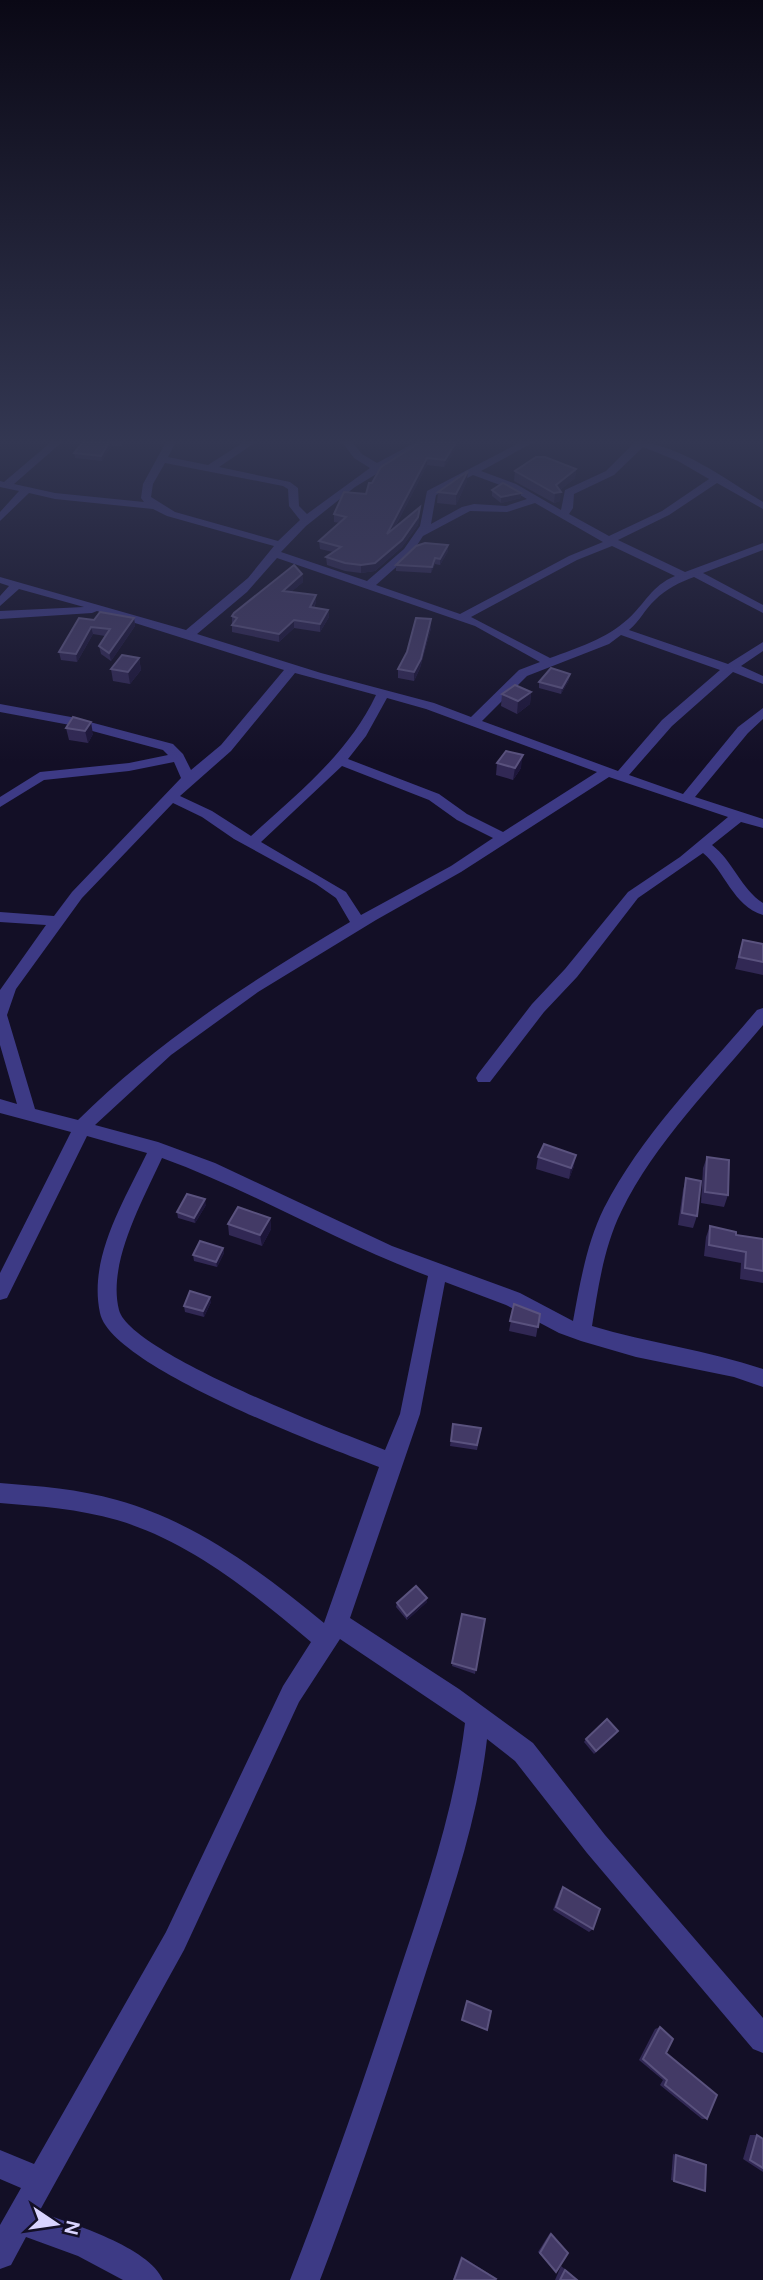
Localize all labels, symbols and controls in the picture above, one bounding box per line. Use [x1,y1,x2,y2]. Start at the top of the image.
north arrow [21,2189,91,2259]
text: N [58,2218,86,2237]

